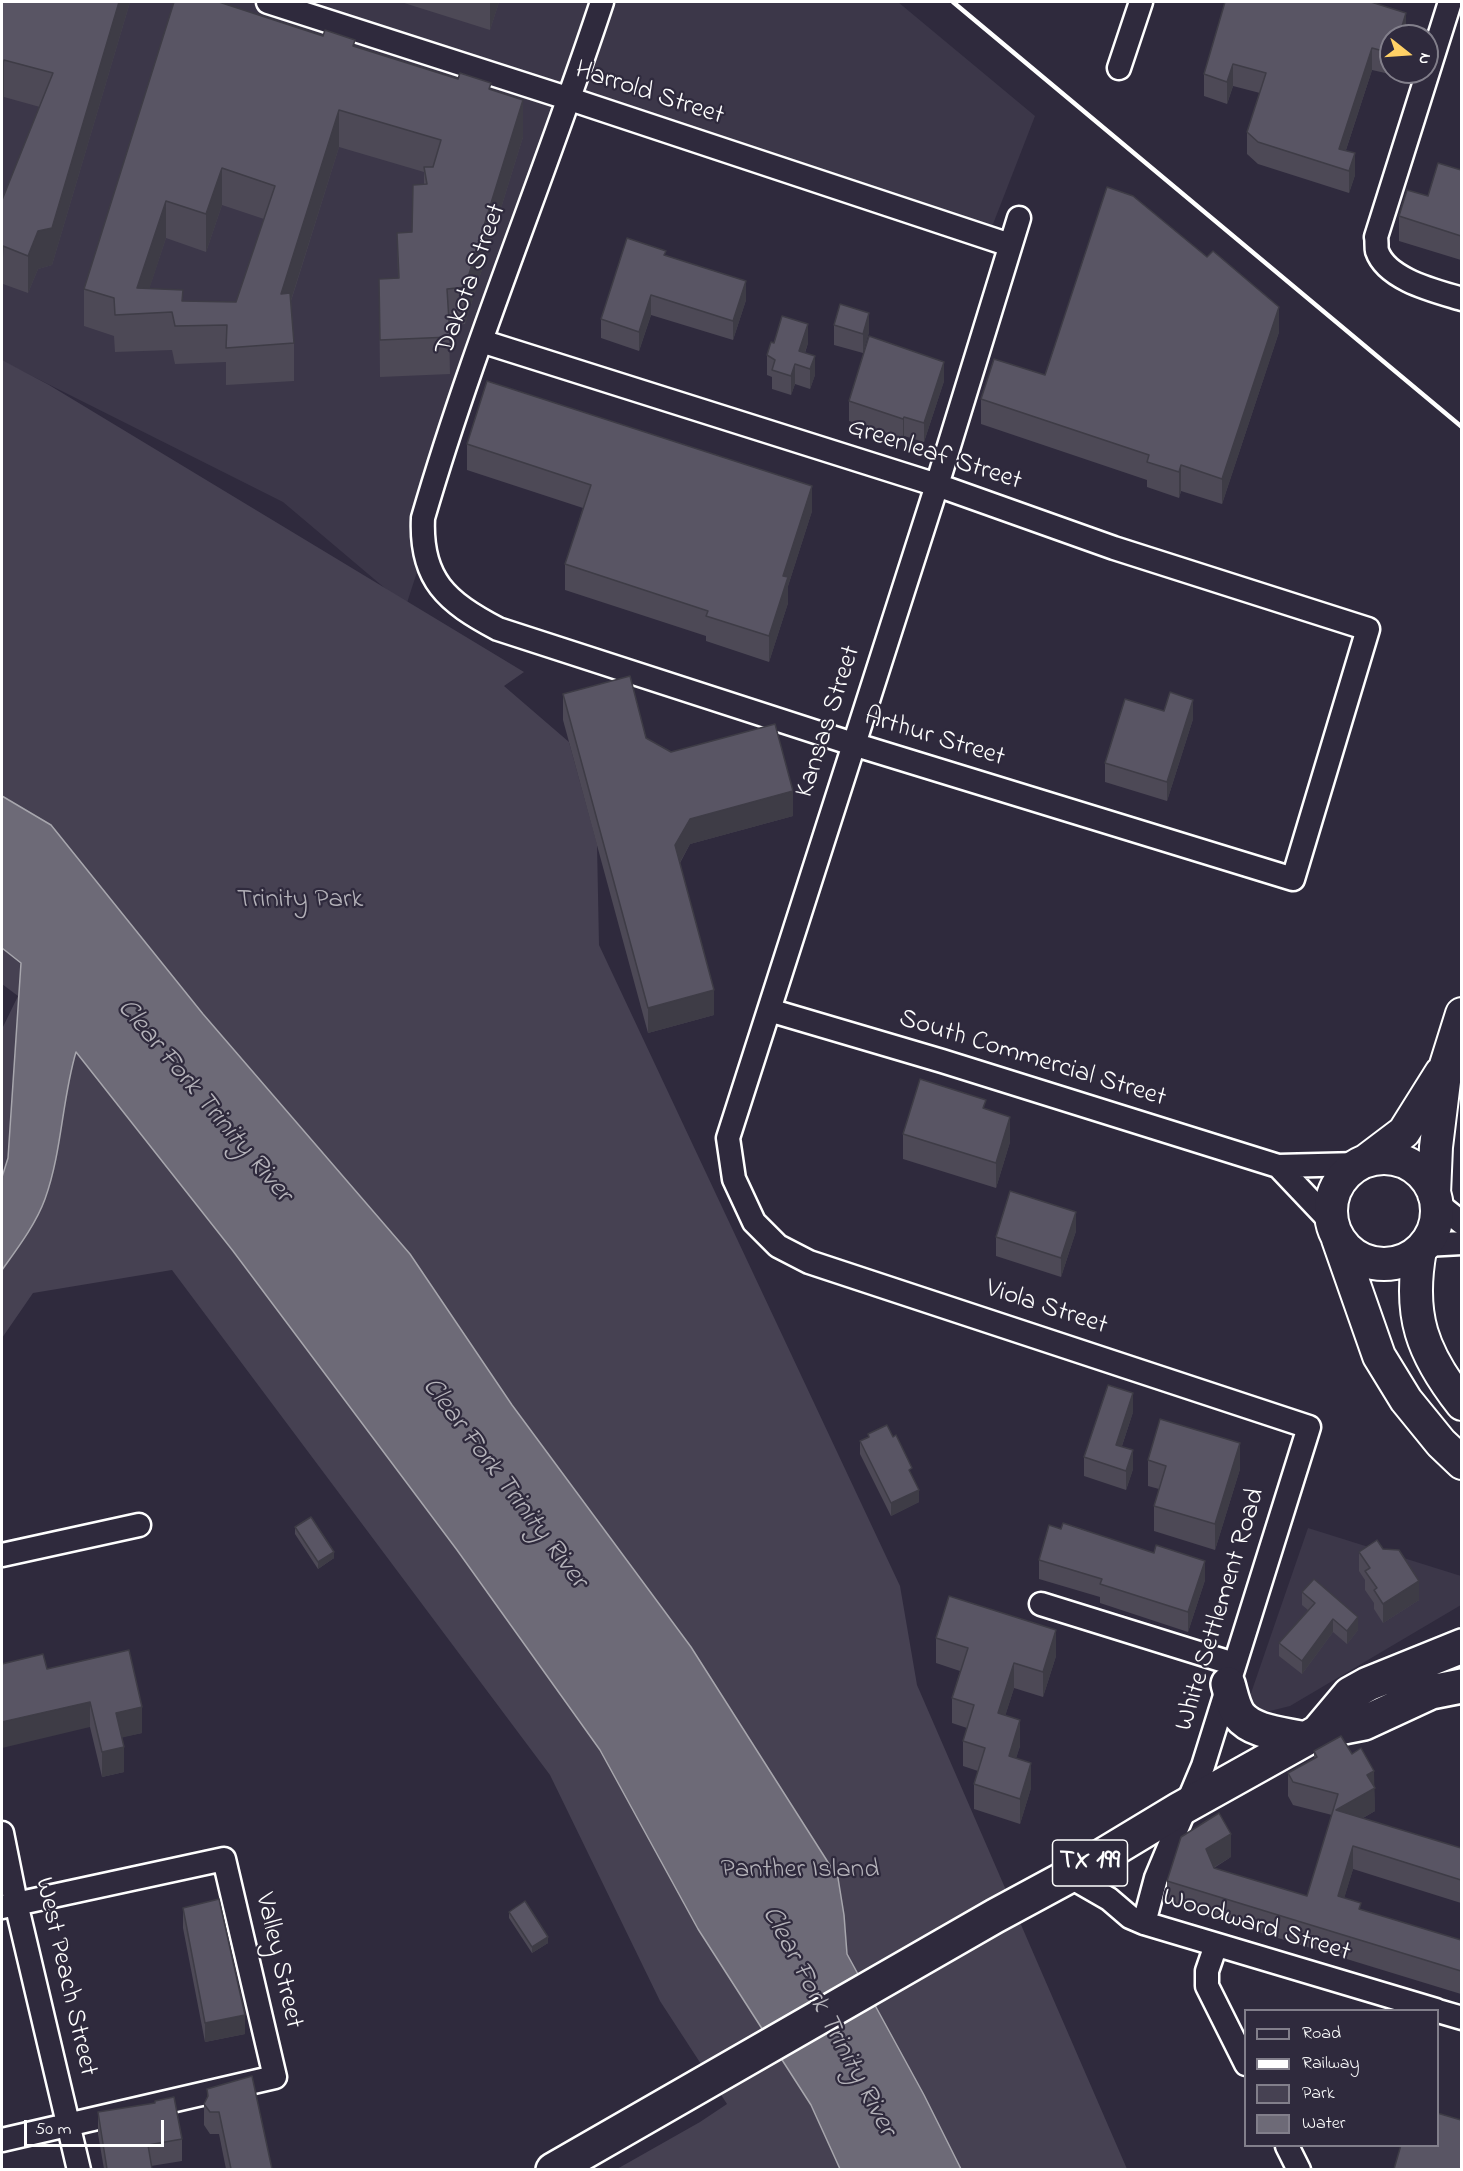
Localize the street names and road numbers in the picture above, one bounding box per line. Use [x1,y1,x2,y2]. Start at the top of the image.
street label: Harrold Street [570,56,728,134]
street label: Dakota Street [431,200,515,360]
street label: Greenleaf Street [843,413,1025,499]
street label: Kansas Street [790,642,870,802]
street label: Arthur Street [860,702,1008,776]
street label: South Commercial Street [895,1004,1169,1116]
street label: Viola Street [981,1274,1111,1344]
street label: White Settlement Road [1170,1485,1274,1735]
road number: TX 199 [1052,1840,1128,1886]
street label: West Peach Street [25,1875,103,2079]
street label: Woodward Street [1158,1883,1354,1971]
street label: Valley Street [246,1890,308,2032]

